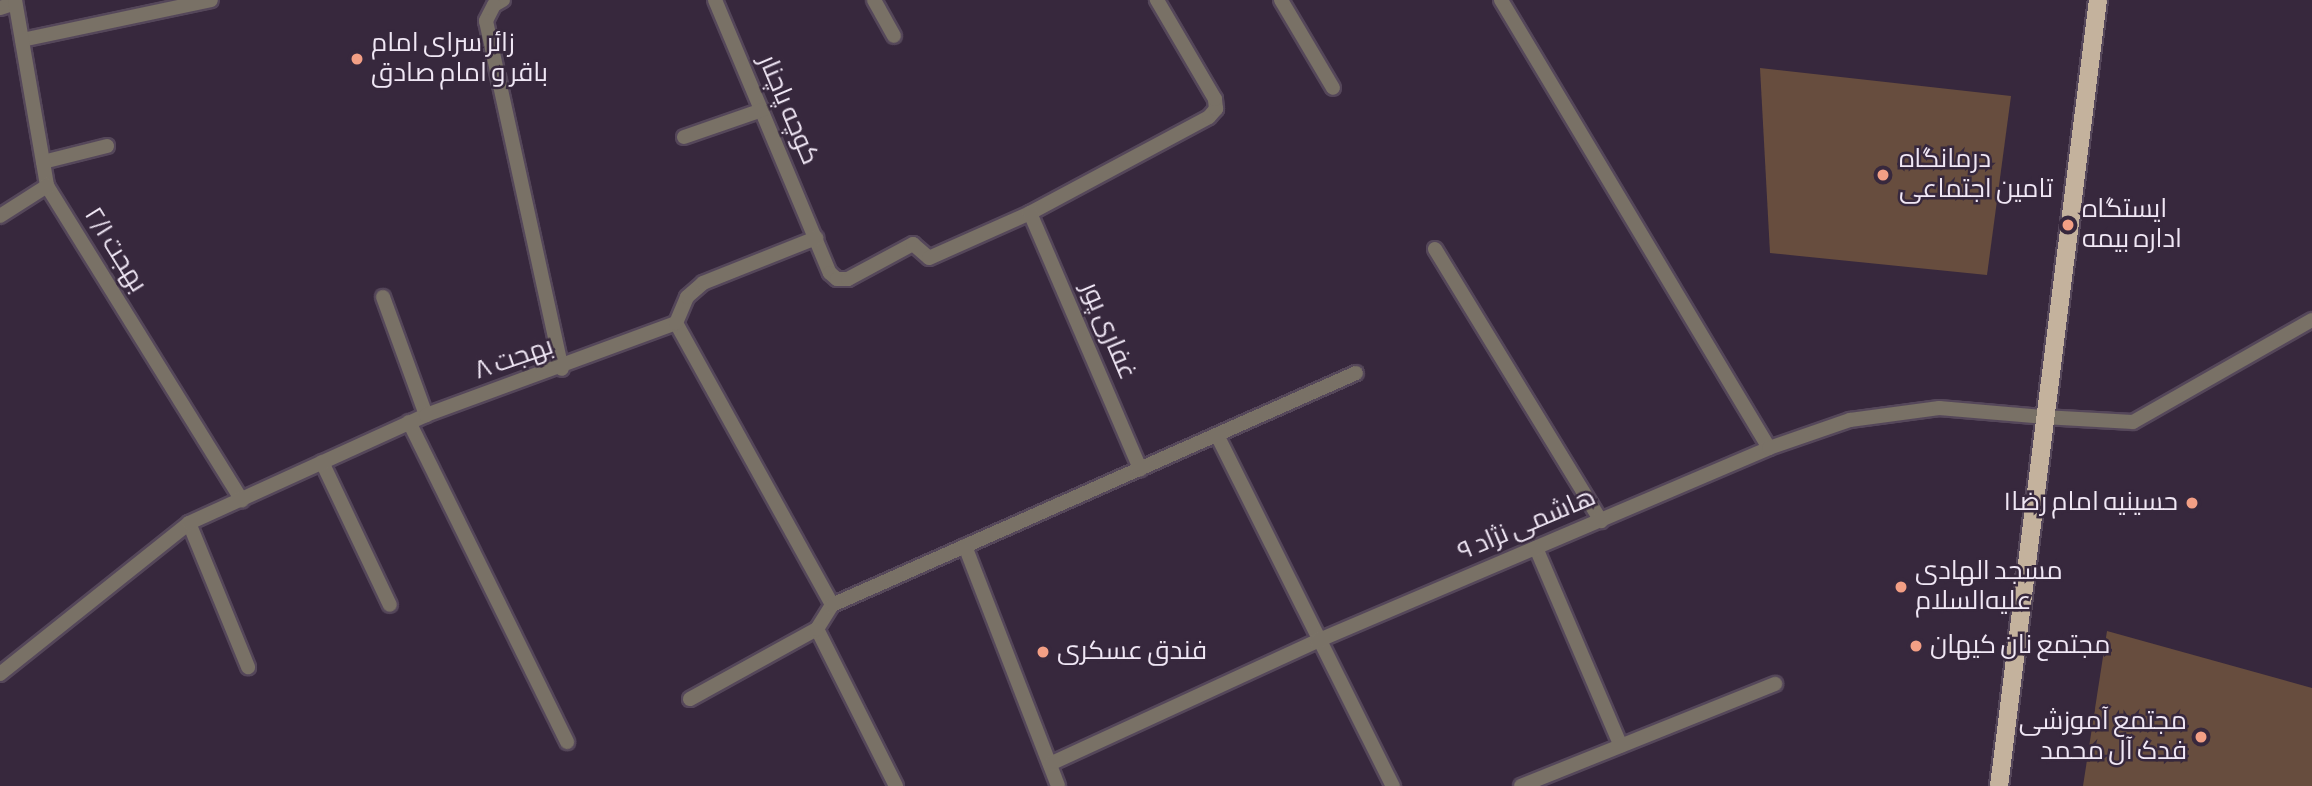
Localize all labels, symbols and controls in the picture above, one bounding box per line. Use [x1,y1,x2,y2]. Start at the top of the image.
place label: زائر سرای امام باقر و امام صادق [371,28,548,90]
street label: کوچه پاچنار [751,50,825,170]
marker: زائر سرای امام باقر و امام صادق [349,51,365,67]
place label: درمانگاه تامین اجتماعی [1899,144,2053,206]
marker: درمانگاه تامین اجتماعی [1873,165,1893,185]
place label: ایستگاه اداره بیمه [2082,194,2182,256]
street label: بهجت ۲/۱ [77,202,153,298]
marker: ایستگاه اداره بیمه [2060,217,2076,233]
street label: غفاری پور [1074,278,1142,384]
street label: بهجت ۸ [470,331,558,387]
street label: هاشمی نژاد ۹ [1453,482,1601,568]
place label: حسینیه امام رضا۱ [2003,487,2178,519]
marker: حسینیه امام رضا۱ [2184,495,2200,511]
place label: مسجد الهادی علیه‌السلام [1915,556,2063,618]
marker: مسجد الهادی علیه‌السلام [1893,579,1909,595]
place label: مجتمع نان کیهان [1930,630,2111,662]
place label: فندق عسکری [1057,636,1207,668]
marker: مجتمع نان کیهان [1908,638,1924,654]
marker: فندق عسکری [1035,644,1051,660]
place label: مجتمع آموزشی فدک آل محمد [2019,706,2187,768]
marker: مجتمع آموزشی فدک آل محمد [2193,729,2209,745]

